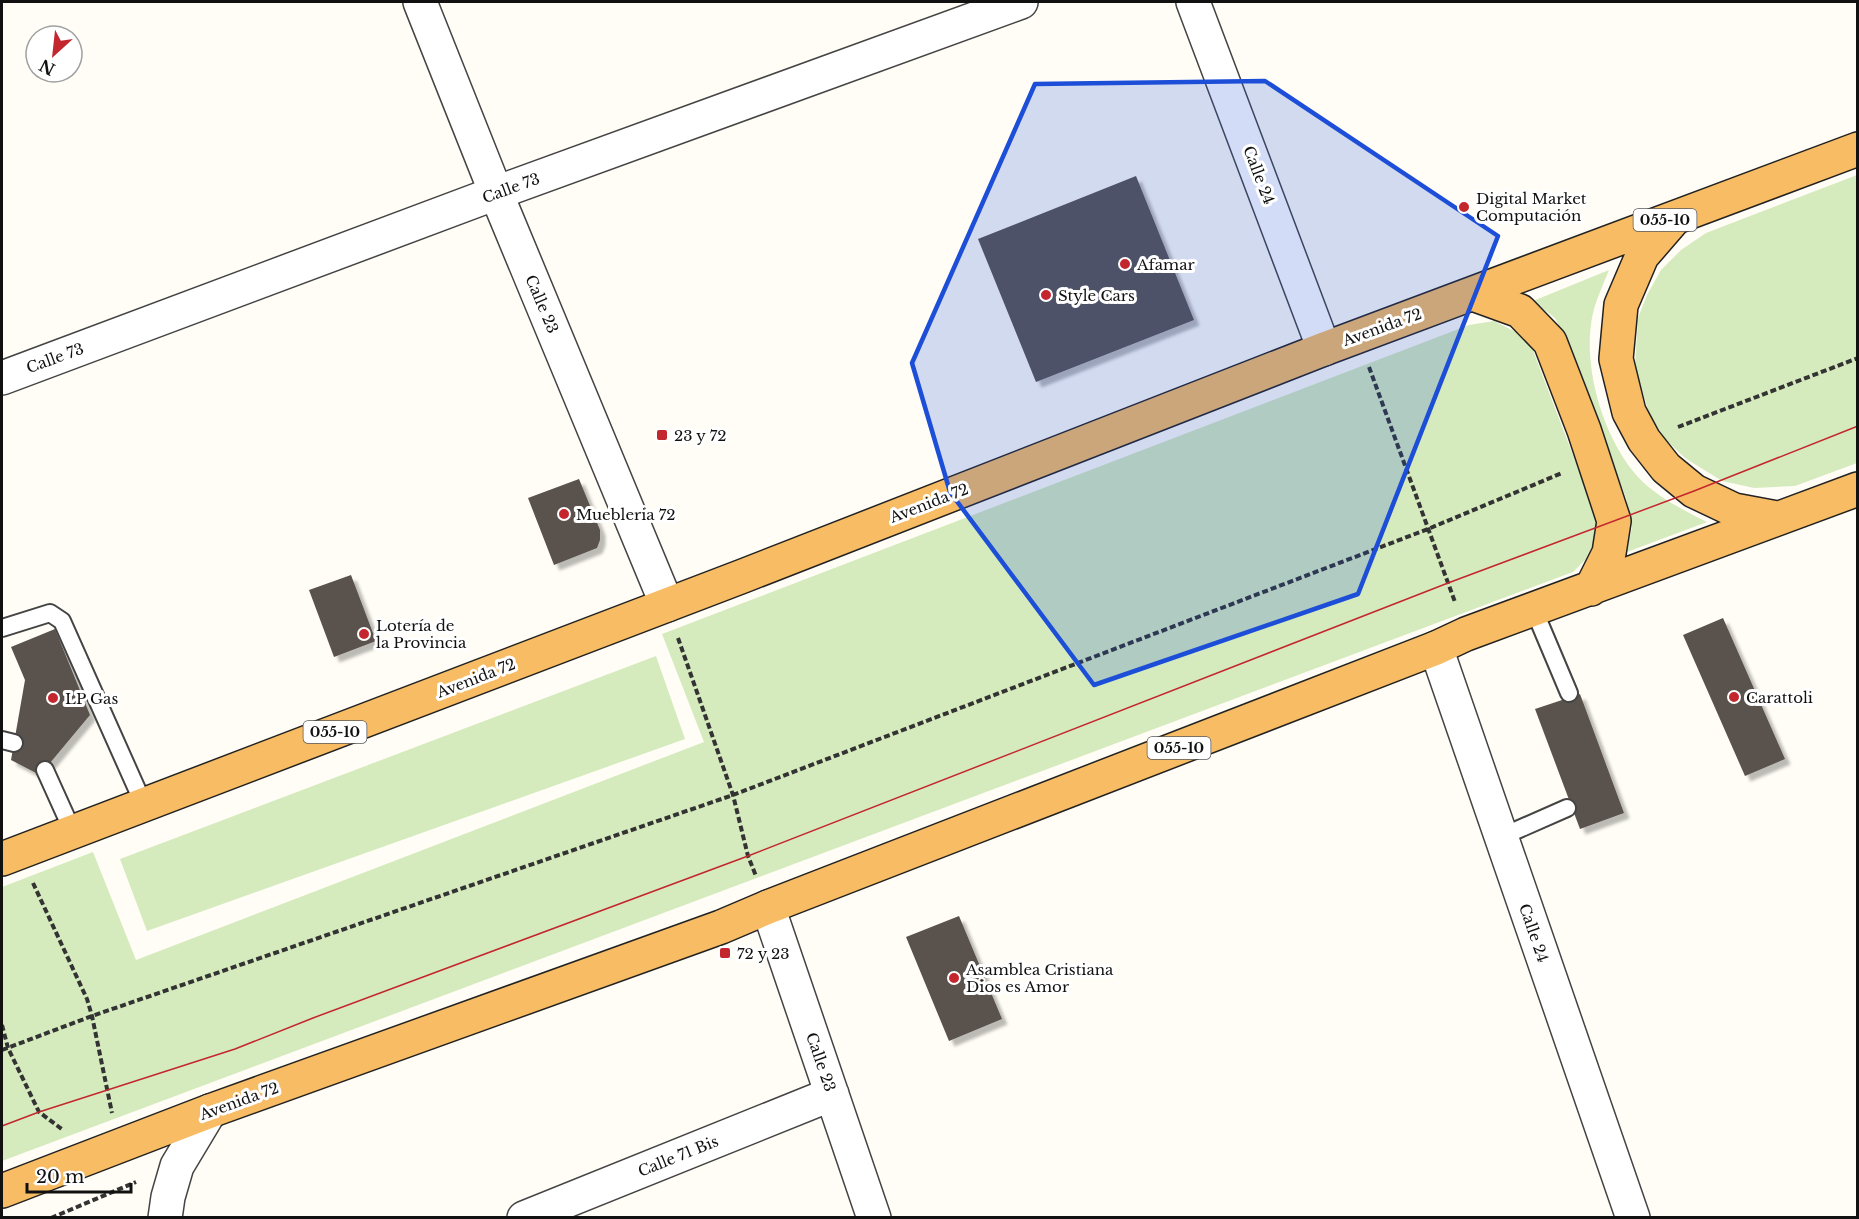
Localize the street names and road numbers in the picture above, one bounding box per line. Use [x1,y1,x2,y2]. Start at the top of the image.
street label: Calle 24 [1239,143,1279,207]
street label: Calle 73 [480,169,542,207]
road number: 055-10 [1634,209,1696,231]
street label: Calle 23 [521,272,563,336]
street label: Avenida 72 [1339,304,1424,350]
street label: Calle 73 [24,339,86,377]
street label: Avenida 72 [886,479,971,527]
street label: Avenida 72 [433,654,518,702]
road number: 055-10 [304,721,366,743]
road number: 055-10 [1148,737,1210,759]
street label: Calle 24 [1515,901,1553,965]
street label: Calle 23 [802,1030,840,1094]
street label: Avenida 72 [196,1078,281,1124]
street label: Calle 71 Bis [635,1131,721,1181]

